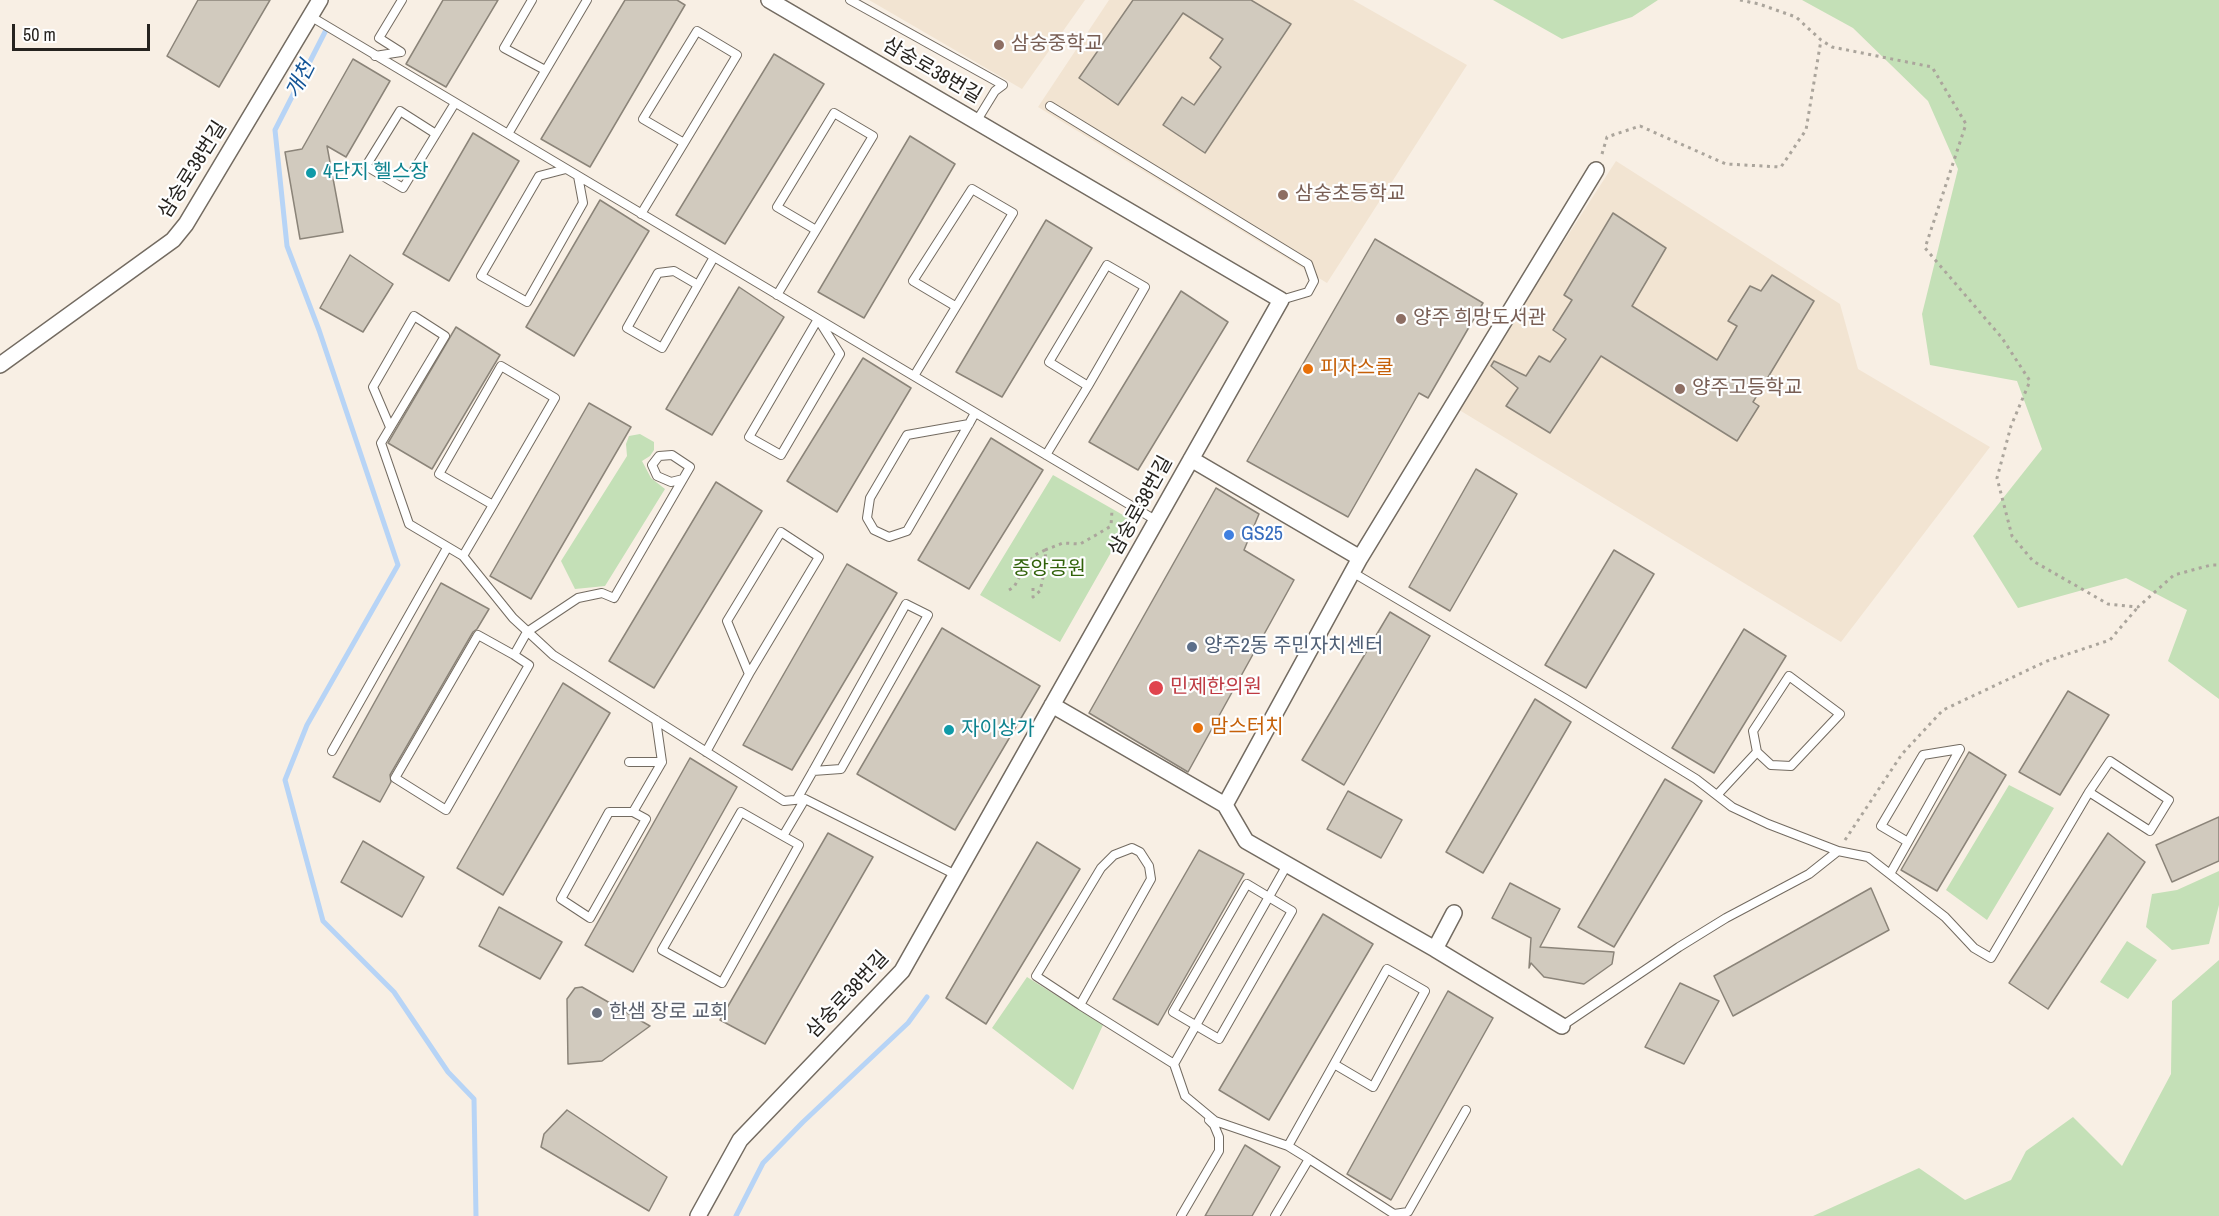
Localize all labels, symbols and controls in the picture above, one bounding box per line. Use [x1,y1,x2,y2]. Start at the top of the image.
scale bar [15,12,153,50]
text: 50 m [23,22,56,47]
street label: 삼숭로38번길 [878,33,986,109]
place label: 삼숭중학교 [1011,33,1103,57]
marker: 삼숭중학교 [992,38,1006,52]
water label: 개천 [281,57,321,103]
street label: 삼숭로38번길 [154,117,232,223]
place label: 4단지 헬스장 [323,161,429,185]
marker: 4단지 헬스장 [304,166,318,180]
place label: 삼숭초등학교 [1295,183,1405,207]
marker: 삼숭초등학교 [1276,188,1290,202]
place label: 양주 희망도서관 [1413,307,1546,331]
marker: 양주 희망도서관 [1394,312,1408,326]
place label: 피자스쿨 [1320,357,1394,381]
marker: 피자스쿨 [1301,362,1315,376]
place label: 양주고등학교 [1692,377,1802,401]
marker: 양주고등학교 [1673,382,1687,396]
street label: 삼숭로38번길 [1104,452,1178,560]
place label: GS25 [1241,523,1283,547]
marker: GS25 [1222,528,1236,542]
park label: 중앙공원 [1012,558,1086,582]
place label: 양주2동 주민자치센터 [1204,635,1383,659]
marker: 양주2동 주민자치센터 [1185,640,1199,654]
place label: 민제한의원 [1170,676,1262,700]
marker: 민제한의원 [1147,679,1165,697]
place label: 맘스터치 [1210,716,1284,740]
place label: 자이상가 [961,718,1035,742]
marker: 맘스터치 [1191,721,1205,735]
marker: 자이상가 [942,723,956,737]
street label: 삼숭로38번길 [802,947,894,1043]
place label: 한샘 장로 교회 [609,1001,729,1025]
marker: 한샘 장로 교회 [590,1006,604,1020]

